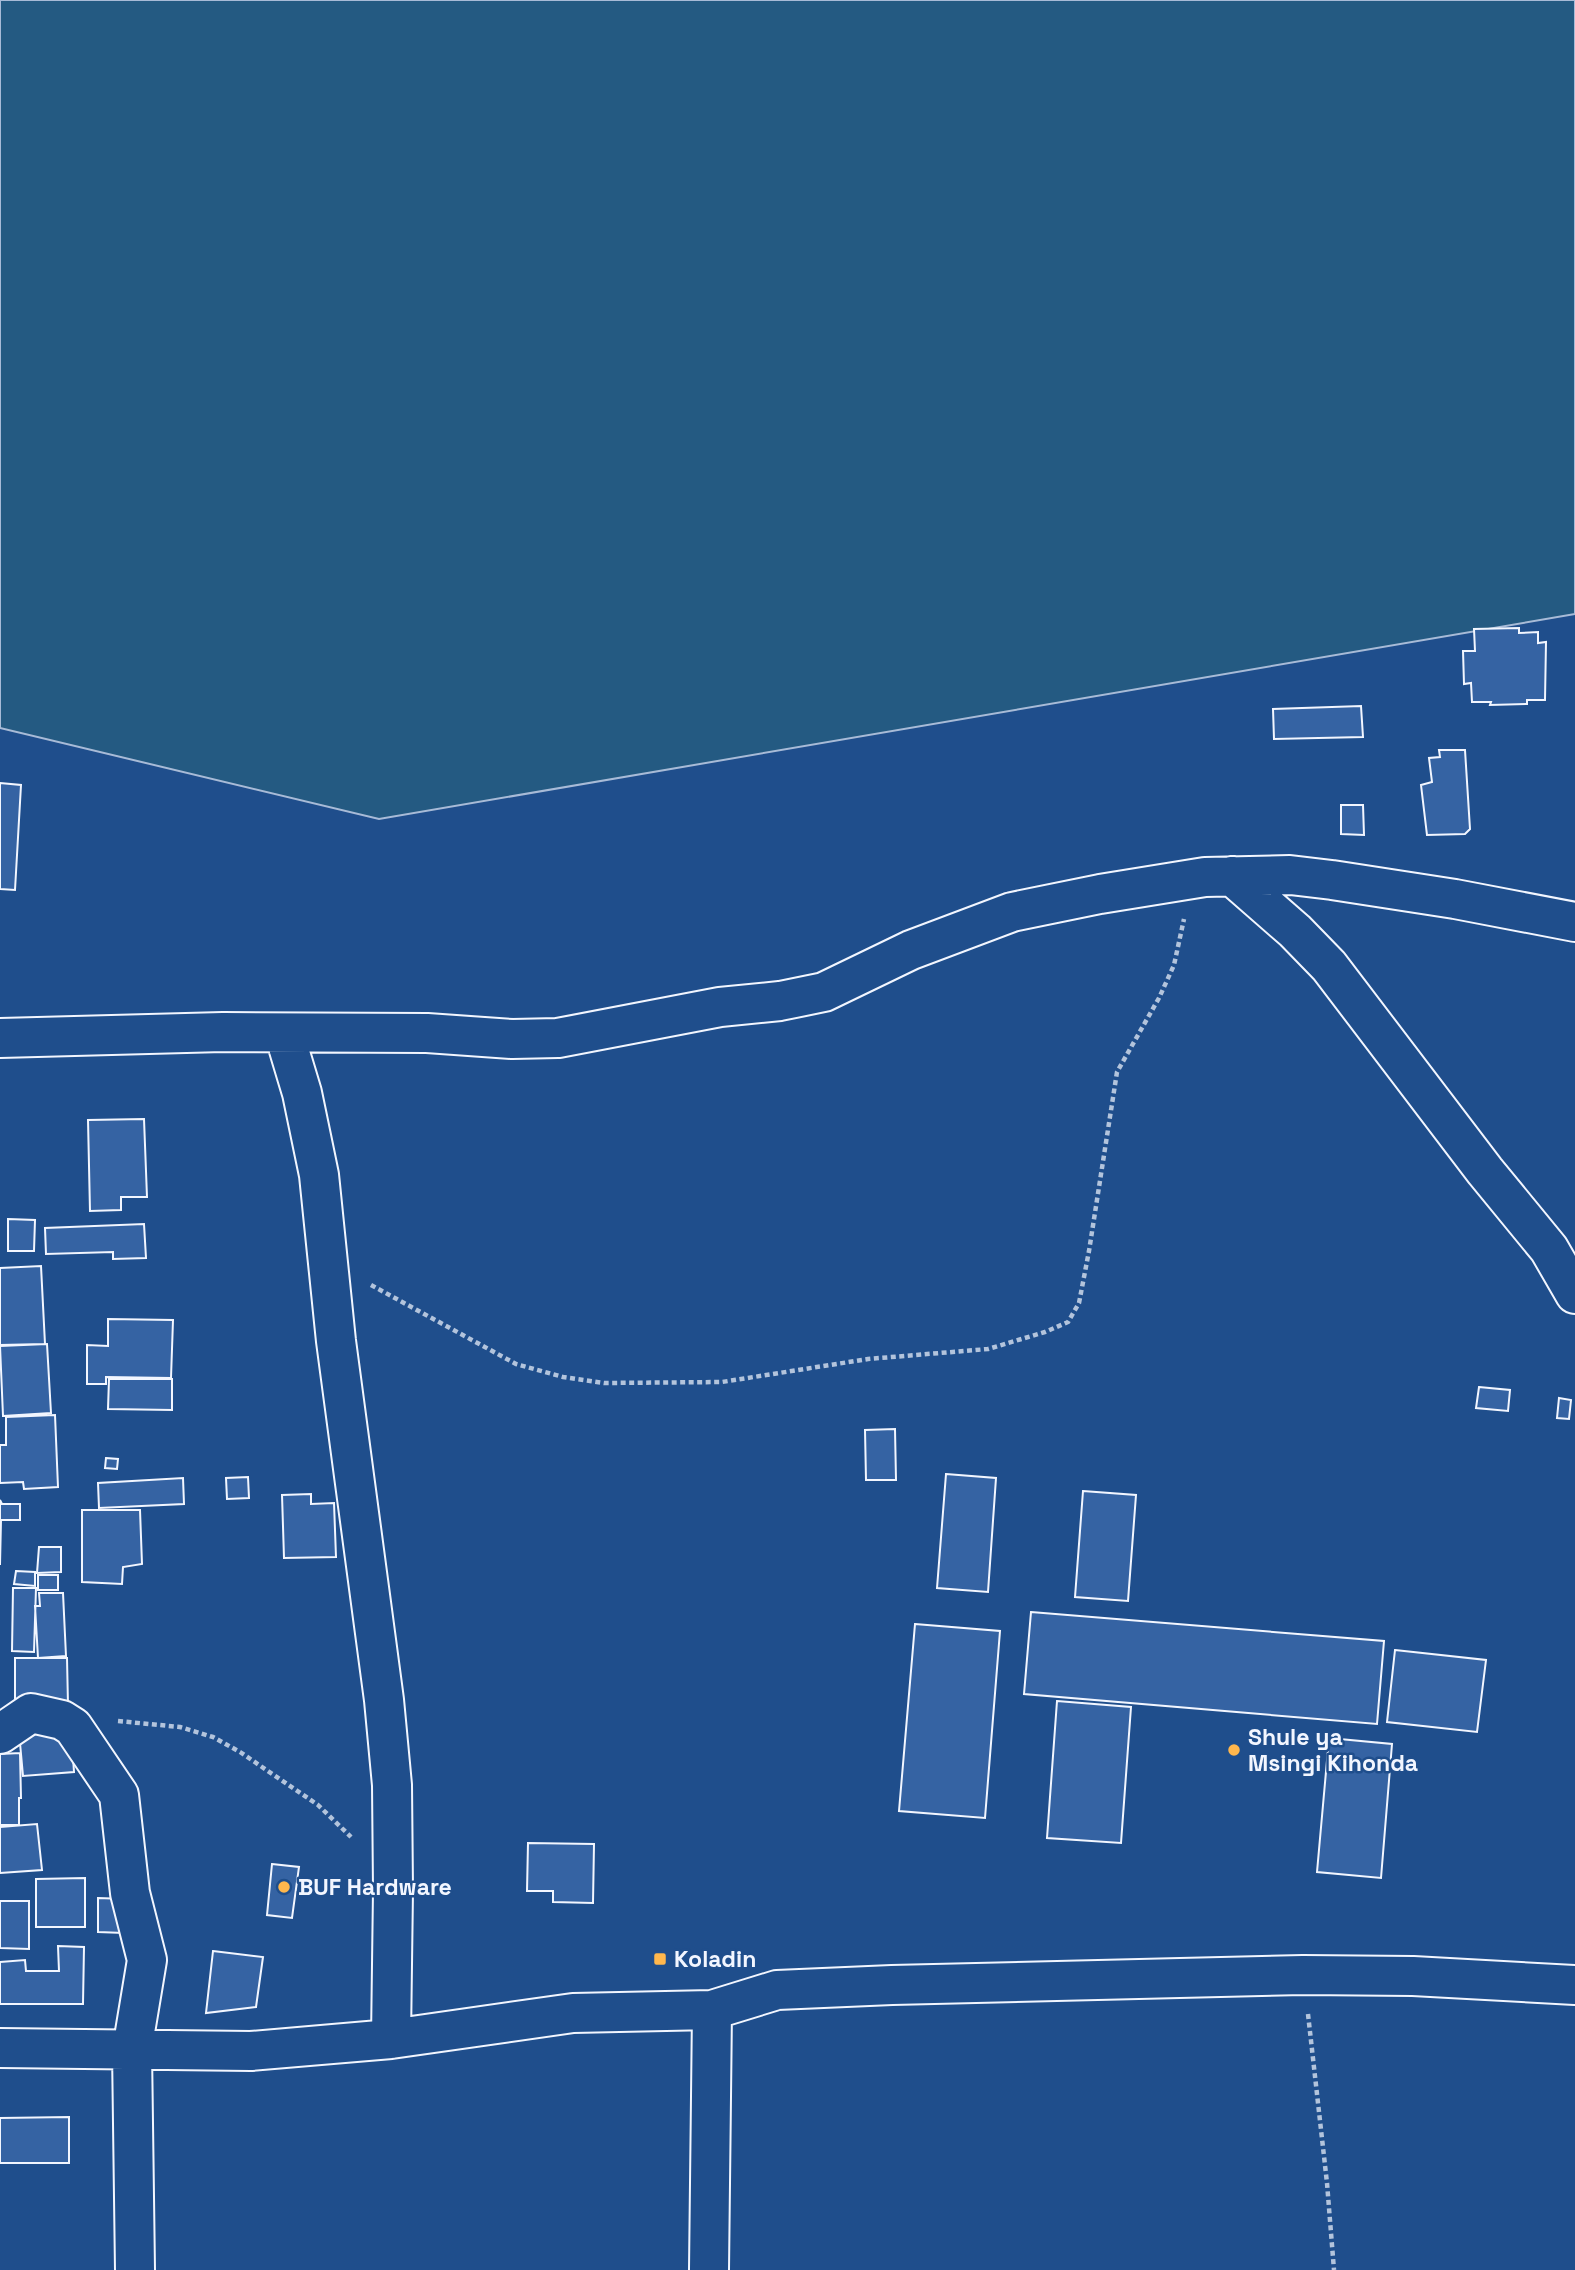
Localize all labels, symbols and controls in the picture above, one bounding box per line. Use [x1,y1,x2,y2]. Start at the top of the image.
place label: Shule ya Msingi Kihonda [1248,1722,1418,1778]
marker: Shule ya Msingi Kihonda [1226,1742,1242,1758]
place label: BUF Hardware [298,1872,452,1902]
marker: BUF Hardware [276,1879,292,1895]
place label: Koladin [674,1944,756,1974]
marker: Koladin [652,1951,668,1967]

